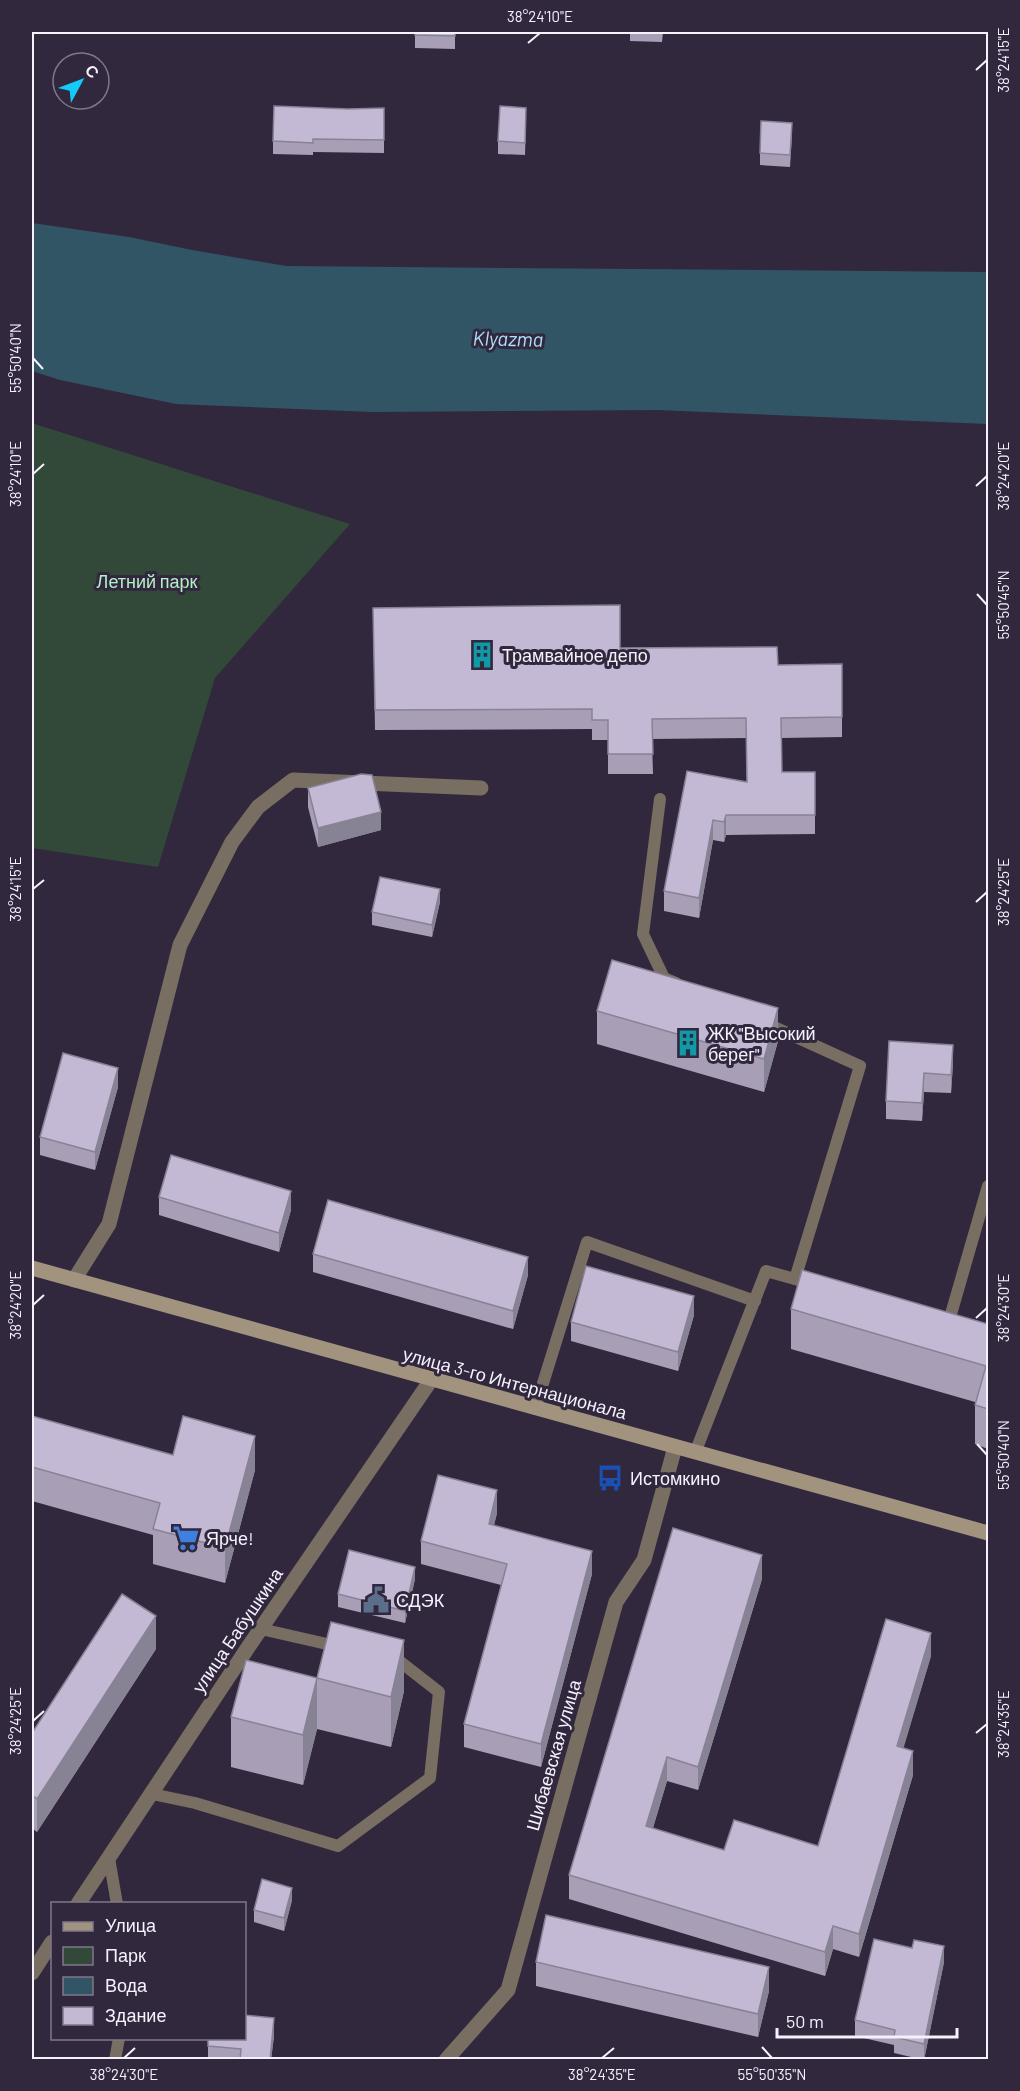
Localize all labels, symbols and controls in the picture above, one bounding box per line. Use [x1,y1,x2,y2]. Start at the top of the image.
text: 38°24'10"E [507,7,573,25]
text: 38°24'15"E [994,27,1012,93]
north arrow [51,51,111,111]
text: С [82,60,104,82]
text: 55°50'40"N [6,323,24,393]
water label: Klyazma [472,325,544,351]
text: 38°24'10"E [6,441,24,507]
text: 38°24'20"E [994,442,1012,510]
park label: Летний парк [97,570,198,592]
text: 55°50'45"N [994,570,1012,640]
building icon: Трамвайное депо [467,640,497,670]
place label: Трамвайное депо [502,644,648,666]
text: 38°24'15"E [6,856,24,922]
text: 38°24'25"E [994,858,1012,926]
place label: ЖК "Высокий берег" [708,1022,816,1065]
building icon: ЖК "Высокий берег" [673,1028,703,1058]
text: 38°24'20"E [6,1271,24,1339]
text: 38°24'30"E [994,1274,1012,1342]
street label: улица 3-го Интернационала [401,1342,630,1424]
text: 55°50'40"N [994,1420,1012,1490]
bus stop icon: Истомкино [595,1463,625,1493]
place label: Истомкино [630,1467,720,1489]
supermarket icon: Ярче! [171,1523,201,1553]
place label: Ярче! [206,1527,254,1549]
street label: улица Бабушкина [187,1562,288,1697]
public building icon: СДЭК [361,1585,391,1615]
place label: СДЭК [396,1589,445,1611]
street label: Шибаевская улица [521,1676,585,1833]
text: 38°24'25"E [6,1687,24,1755]
text: 38°24'35"E [994,1690,1012,1758]
legend [51,1902,246,2040]
text: Улица [105,1914,157,1936]
text: Парк [105,1944,146,1966]
text: Вода [105,1974,148,1996]
scale bar [777,2001,957,2039]
text: Здание [105,2004,166,2026]
text: 50 m [786,2010,824,2032]
text: 38°24'30"E [90,2065,158,2083]
text: 38°24'35"E [568,2065,636,2083]
text: 55°50'35"N [738,2065,806,2083]

